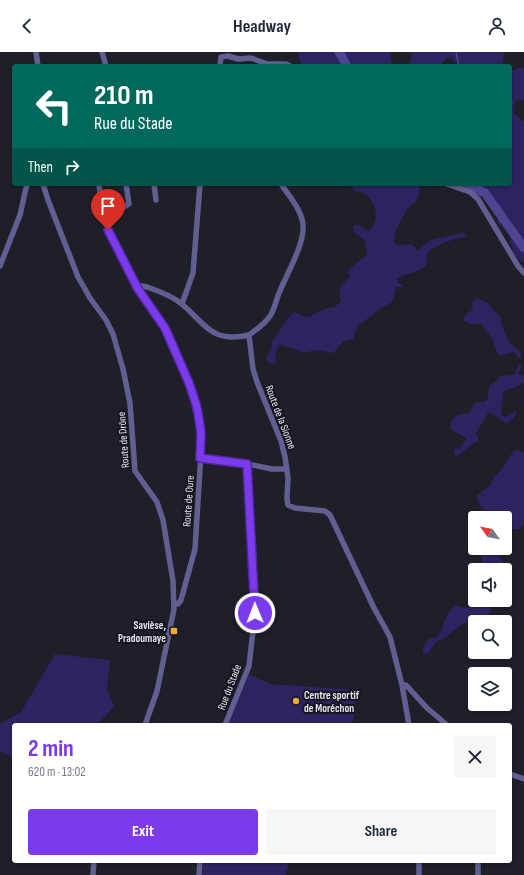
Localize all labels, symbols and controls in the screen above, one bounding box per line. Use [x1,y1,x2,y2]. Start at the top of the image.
icon: back [16,15,38,37]
icon: person [486,15,508,37]
text: Headway [233,16,291,37]
text: 210 m [94,79,154,112]
icon: left [28,80,80,132]
text: Rue du Stade [94,113,173,134]
icon: right [61,156,83,178]
text: Then [28,158,53,177]
pin [91,189,125,230]
icon: arrive [97,195,119,217]
street label: Route de la Sionne [262,383,299,451]
street label: Route de Drône [115,411,132,469]
street label: Route de Oure [180,475,197,527]
north arrow [468,511,512,555]
map controls [468,511,512,711]
button: sound [468,563,512,607]
position arrow [234,592,276,634]
button: search [468,615,512,659]
place label: Savièse, Pradoumaye [118,619,166,645]
marker: Savièse, Pradoumaye [169,626,179,636]
street label: Rue du Stade [215,662,244,712]
button: layers [468,667,512,711]
place label: Centre sportif de Moréchon [304,689,360,715]
marker: Centre sportif de Moréchon [291,696,301,706]
text: 2 min [28,734,74,763]
button: close [454,736,496,778]
text: 620 m · 13:02 [28,764,86,780]
button: Exit [28,809,258,855]
button: Share [266,809,496,855]

